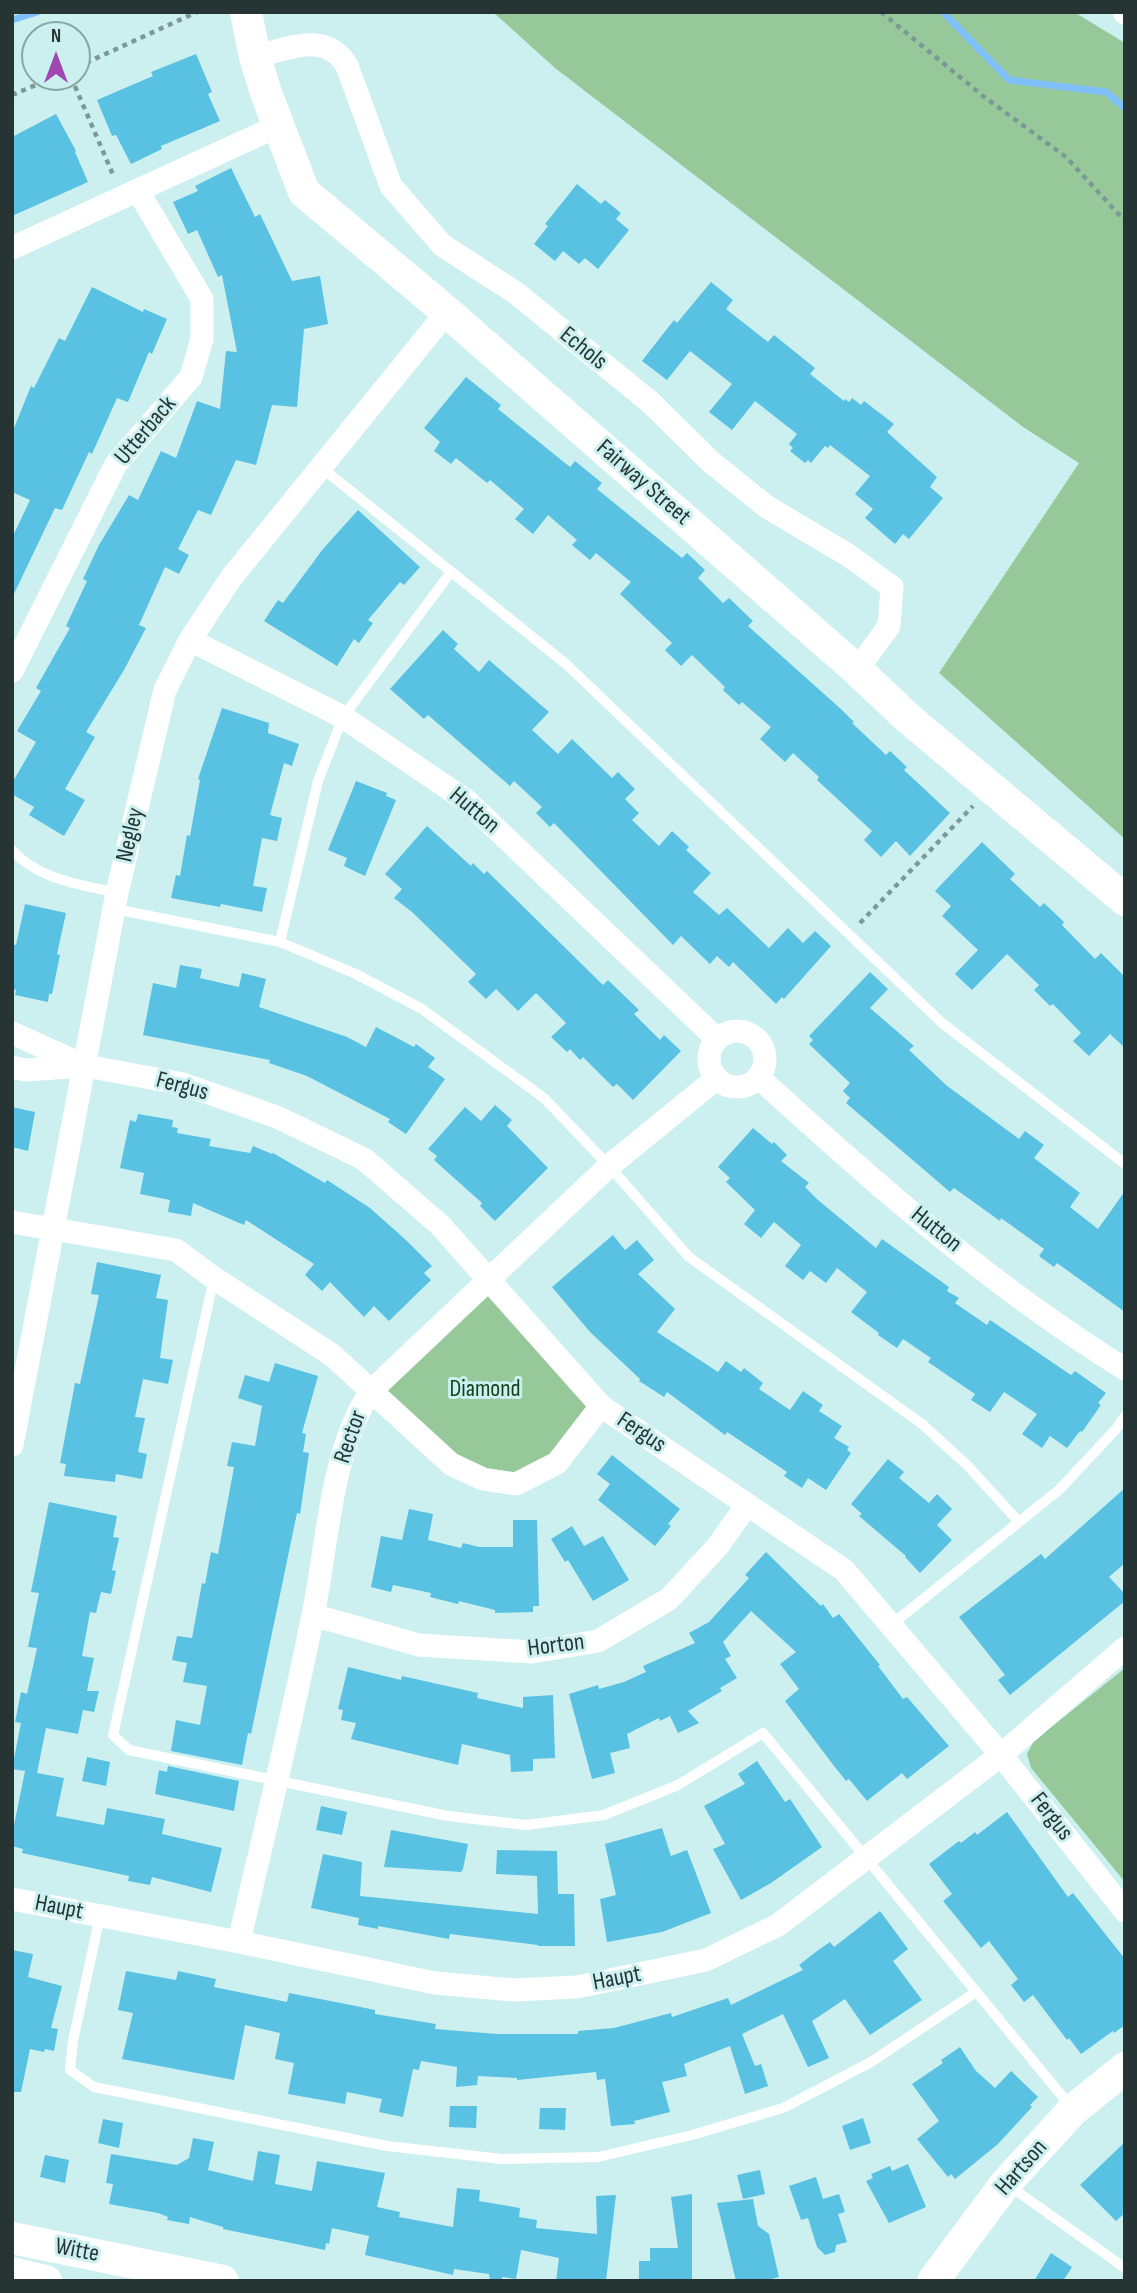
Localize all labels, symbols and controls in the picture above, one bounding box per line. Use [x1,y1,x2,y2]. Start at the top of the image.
north arrow [21,21,91,91]
text: N [51,25,61,48]
street label: Echols [553,321,613,377]
street label: Utterback [109,391,183,471]
street label: Fairway Street [590,434,696,532]
street label: Hutton [443,782,505,840]
street label: Negley [111,805,151,865]
street label: Fergus [153,1066,211,1108]
street label: Hutton [905,1201,967,1259]
park label: Diamond [449,1376,521,1404]
street label: Fergus [611,1406,671,1460]
street label: Rector [329,1407,373,1467]
street label: Horton [526,1628,586,1664]
street label: Fergus [1023,1787,1079,1847]
street label: Haupt [32,1889,86,1927]
street label: Haupt [590,1960,644,1998]
street label: Hartson [990,2134,1054,2202]
street label: Witte [53,2233,101,2269]

